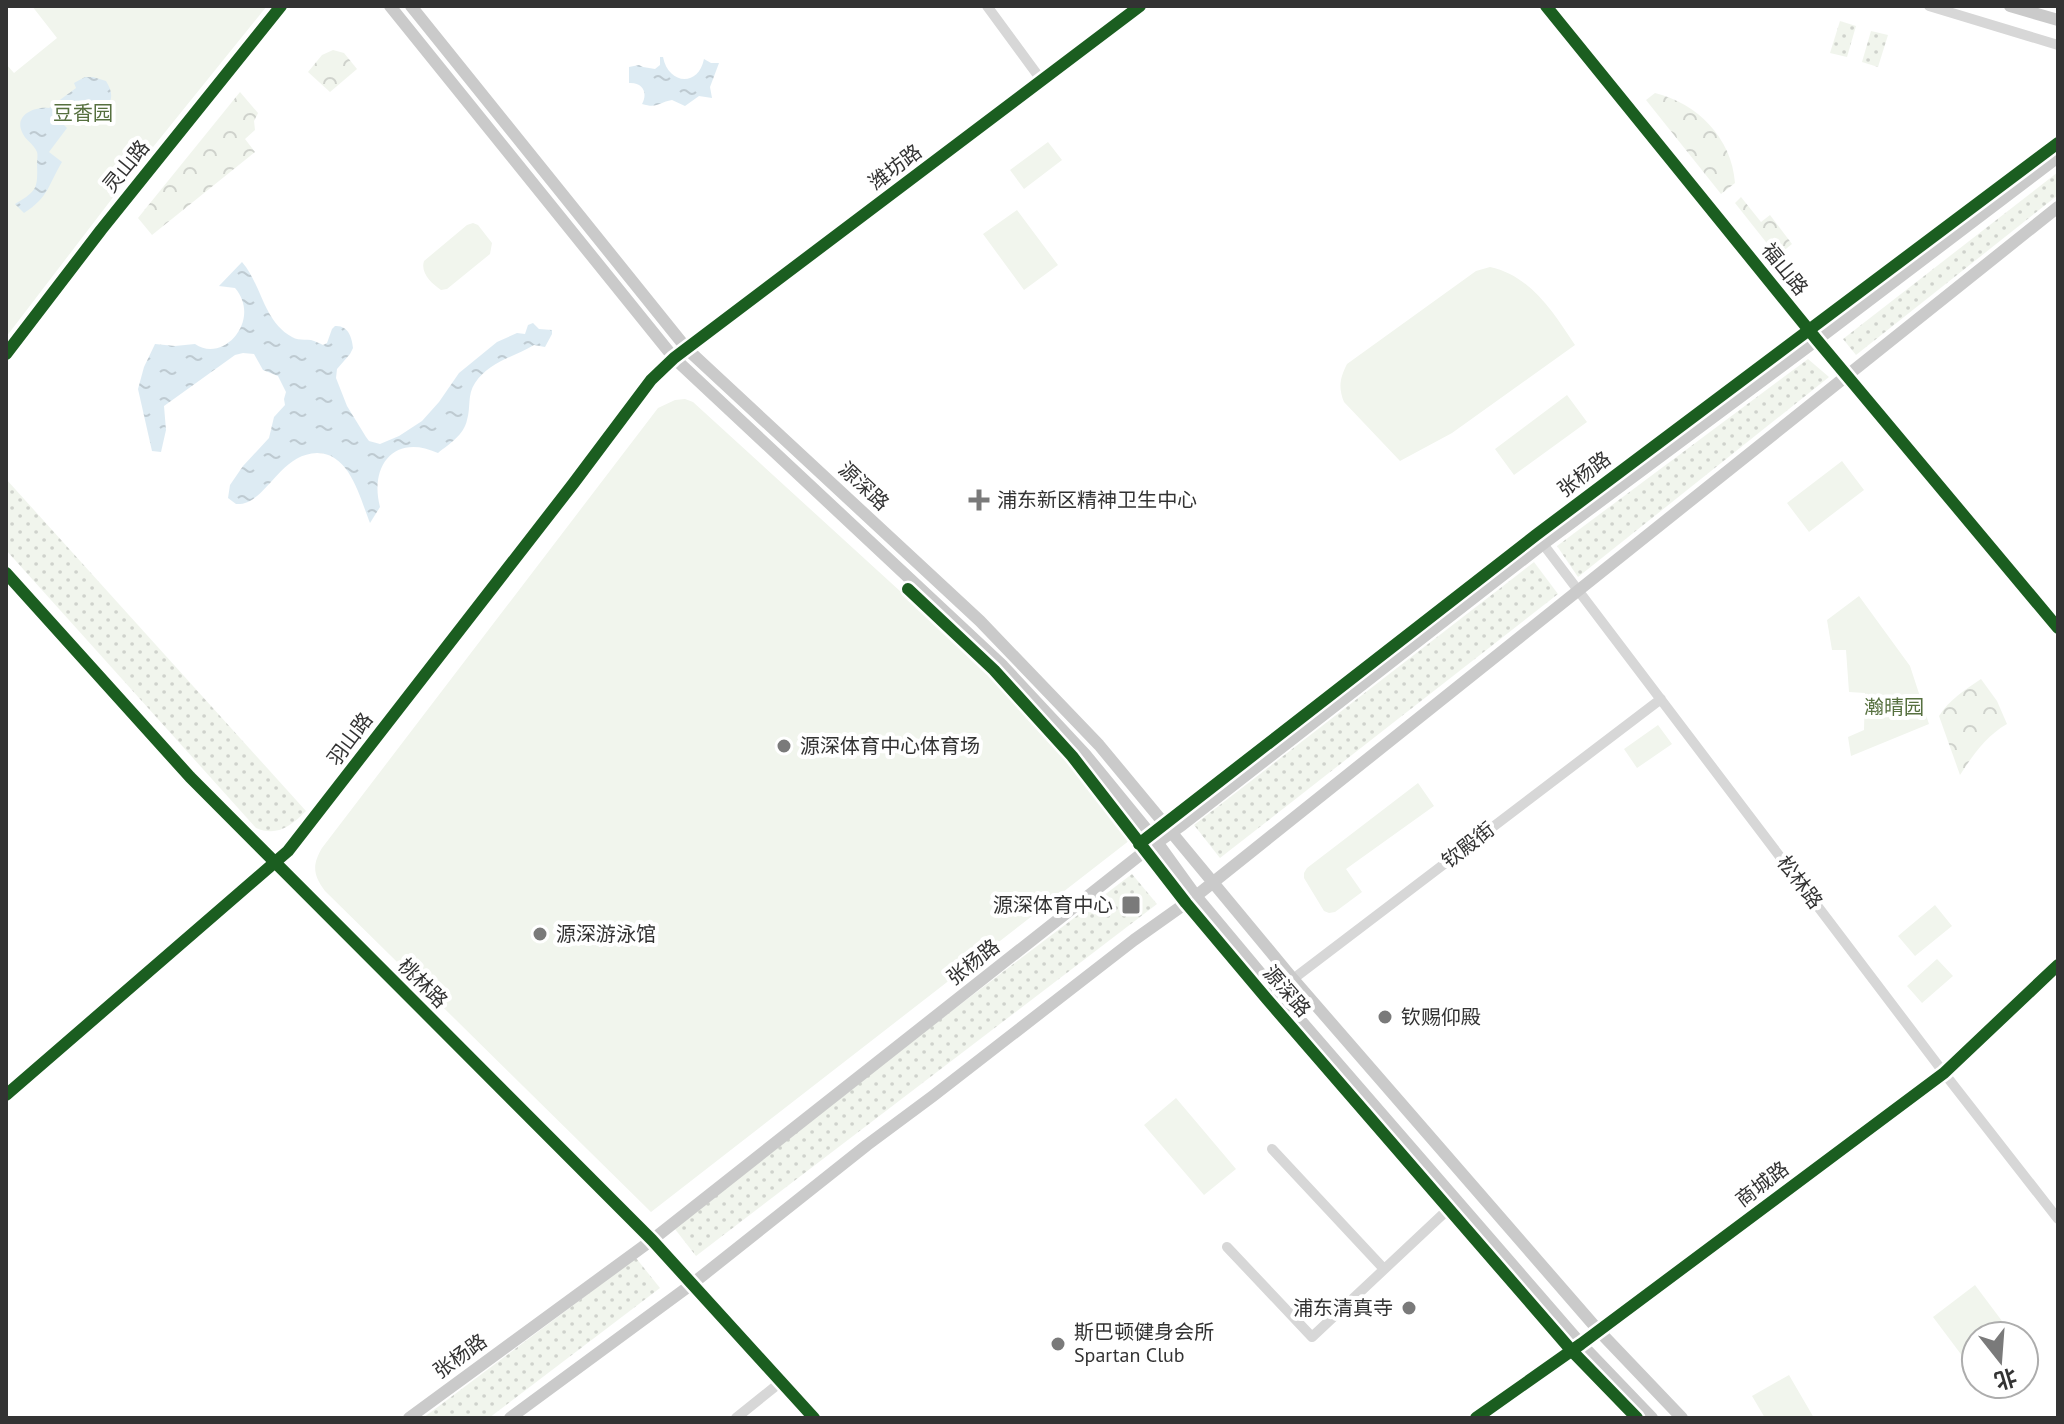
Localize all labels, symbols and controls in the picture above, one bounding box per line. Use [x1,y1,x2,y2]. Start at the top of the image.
park label: 豆香园 [53,100,113,126]
street label: 灵山路 [97,135,155,197]
street label: 潍坊路 [863,139,927,195]
street label: 福山路 [1756,238,1814,300]
street label: 张杨路 [1552,446,1616,502]
street label: 源深路 [833,456,895,516]
place label: 浦东新区精神卫生中心 [997,487,1197,513]
marker: 浦东新区精神卫生中心 [968,489,990,511]
park label: 瀚晴园 [1864,694,1924,720]
street label: 羽山路 [322,707,378,771]
place label: 源深体育中心体育场 [800,733,980,759]
marker: 源深体育中心体育场 [775,737,793,755]
street label: 钦殿街 [1436,816,1500,874]
street label: 松林路 [1772,850,1828,914]
place label: 源深体育中心 [993,892,1113,918]
marker: 源深体育中心 [1120,894,1142,916]
place label: 源深游泳馆 [556,921,656,947]
marker: 源深游泳馆 [531,925,549,943]
street label: 张杨路 [941,933,1005,991]
street label: 桃林路 [393,953,453,1013]
street label: 源深路 [1258,960,1316,1022]
place label: 钦赐仰殿 [1401,1004,1481,1030]
marker: 钦赐仰殿 [1376,1008,1394,1026]
street label: 商城路 [1730,1156,1794,1212]
place label: 浦东清真寺 [1293,1295,1393,1321]
marker: 浦东清真寺 [1400,1299,1418,1317]
place label: 斯巴顿健身会所 Spartan Club [1074,1319,1214,1368]
north arrow [1960,1320,2040,1400]
street label: 张杨路 [428,1328,492,1384]
marker: 斯巴顿健身会所 Spartan Club [1049,1335,1067,1353]
text: 北 [1991,1363,2020,1396]

